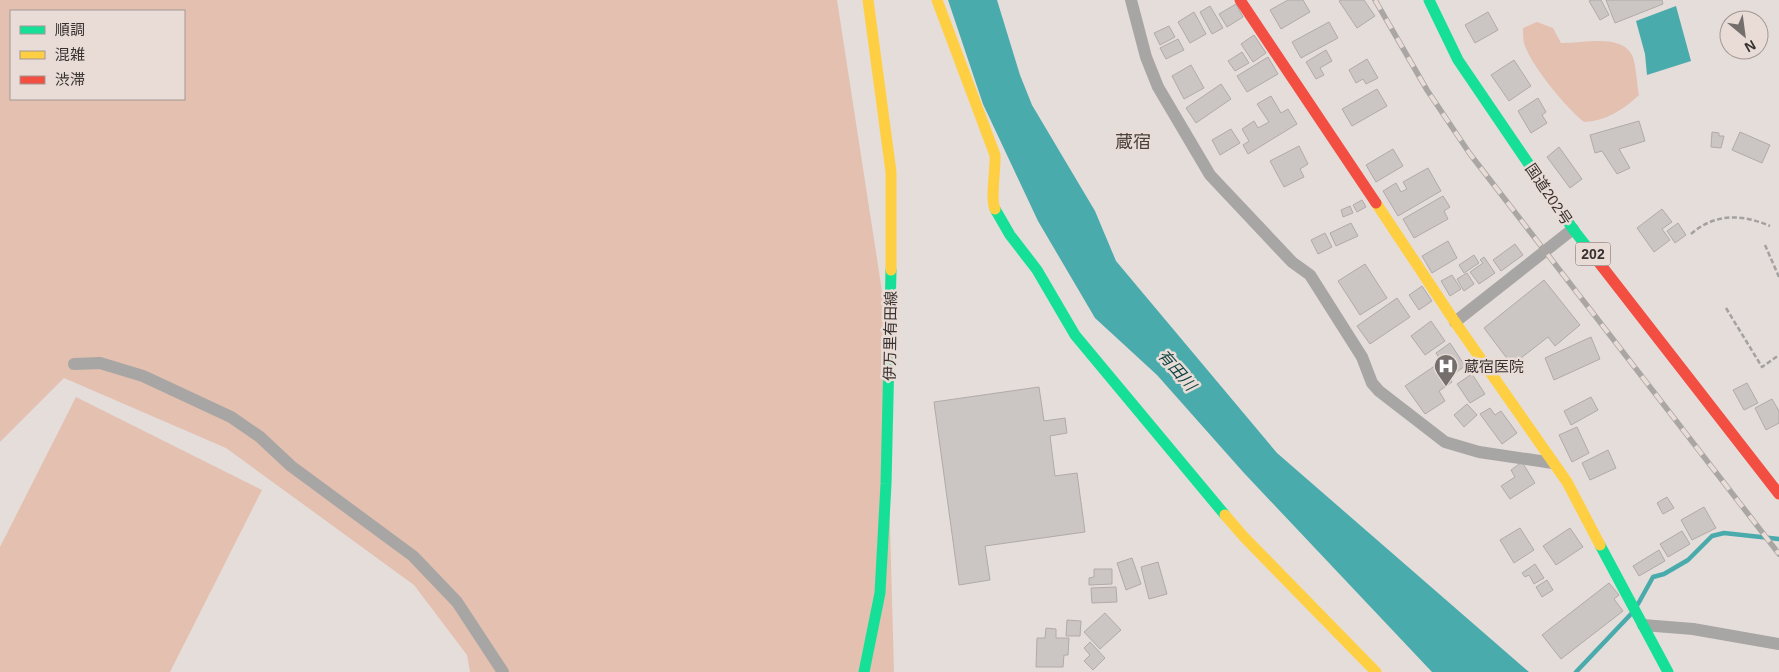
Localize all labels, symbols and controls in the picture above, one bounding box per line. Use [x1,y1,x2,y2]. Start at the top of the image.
legend [10,10,185,100]
north arrow [1719,10,1769,60]
text: 順調 [55,21,85,38]
text: N [1742,37,1759,56]
text: 混雑 [55,46,85,63]
text: 渋滞 [55,71,85,88]
district label: 蔵宿 [1115,132,1151,152]
street label: 国道202号 [1522,160,1576,228]
road number: 202 [1576,242,1610,266]
street label: 伊万里有田線 [881,291,899,381]
water label: 有田川 [1155,346,1200,395]
hospital icon: 蔵宿医院 [1433,353,1459,387]
place label: 蔵宿医院 [1464,358,1524,375]

